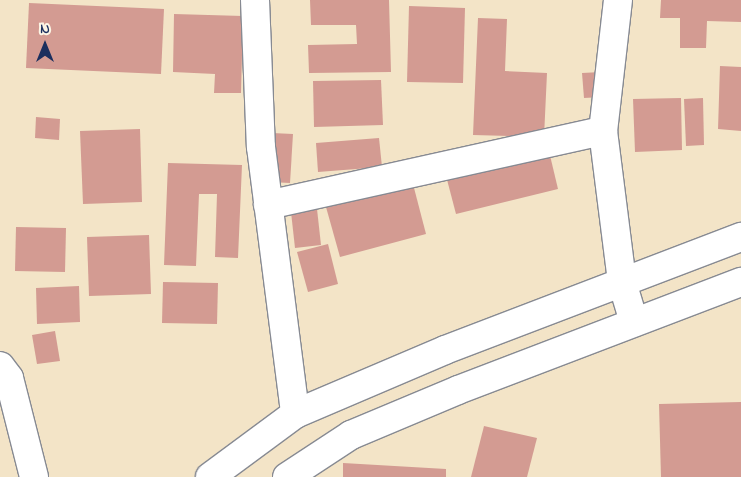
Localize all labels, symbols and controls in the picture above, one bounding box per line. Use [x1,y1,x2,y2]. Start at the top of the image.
text: N [40,19,50,40]
north arrow [20,20,70,70]

